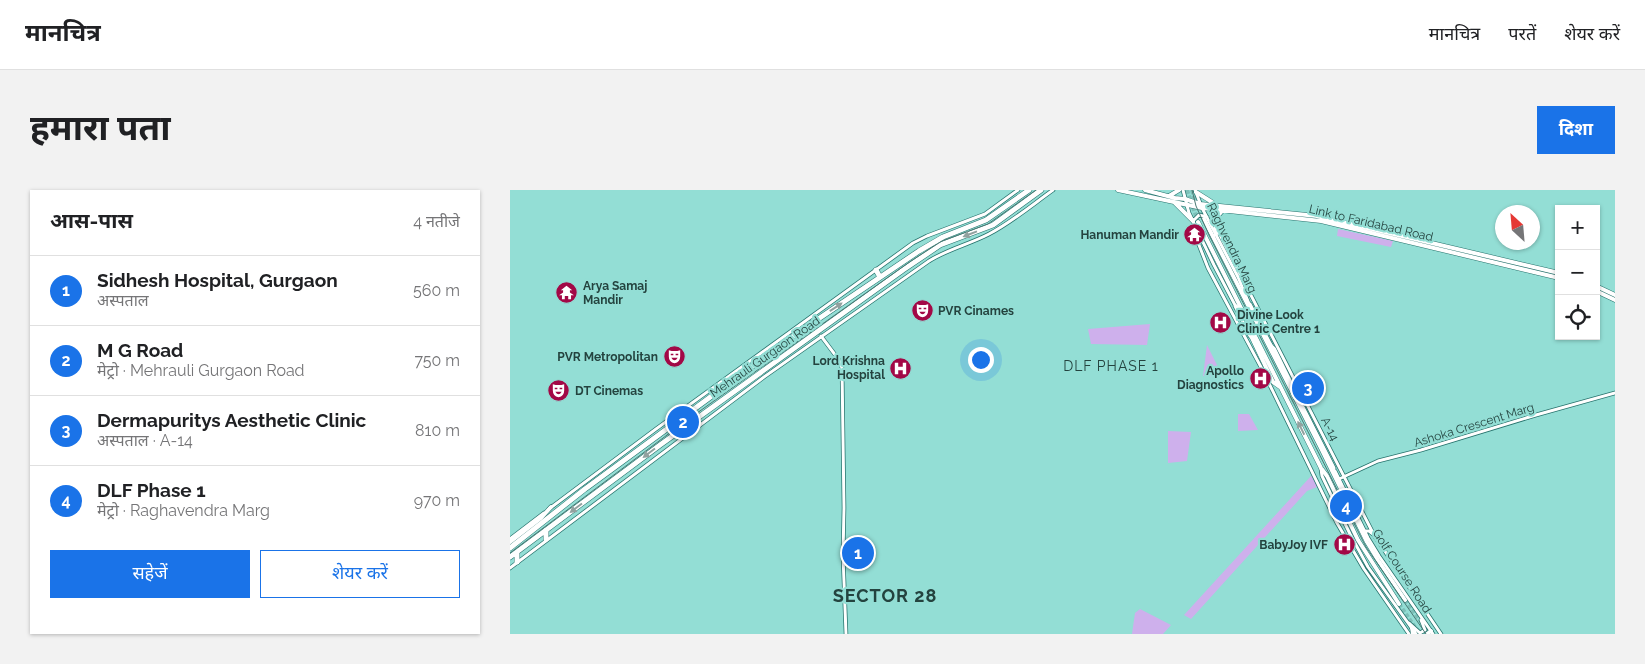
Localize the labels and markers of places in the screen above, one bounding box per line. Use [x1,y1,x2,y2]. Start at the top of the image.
temple icon: Hanuman Mandir [1183,223,1207,247]
place label: Hanuman Mandir [1081,228,1179,242]
place label: Arya Samaj Mandir [583,279,647,307]
temple icon: Arya Samaj Mandir [555,281,579,305]
theatre icon: PVR Cinames [910,299,934,323]
place label: PVR Cinames [938,304,1014,318]
place label: Divine Look Clinic Centre 1 [1237,308,1320,336]
hospital icon: Divine Look Clinic Centre 1 [1209,310,1233,334]
theatre icon: PVR Metropolitan [662,345,686,369]
place label: PVR Metropolitan [557,350,658,364]
place label: Lord Krishna Hospital [813,354,885,382]
hospital icon: Lord Krishna Hospital [889,356,913,380]
place label: Apollo Diagnostics [1177,364,1244,392]
hospital icon: Apollo Diagnostics [1248,366,1272,390]
pin: 3 [1292,369,1324,407]
theatre icon: DT Cinemas [547,379,571,403]
place label: DT Cinemas [575,384,643,398]
pin: 2 [667,403,699,441]
pin: 4 [1330,487,1362,525]
hospital icon: BabyJoy IVF [1332,533,1356,557]
pin: 1 [842,534,874,572]
place label: BabyJoy IVF [1259,538,1328,552]

